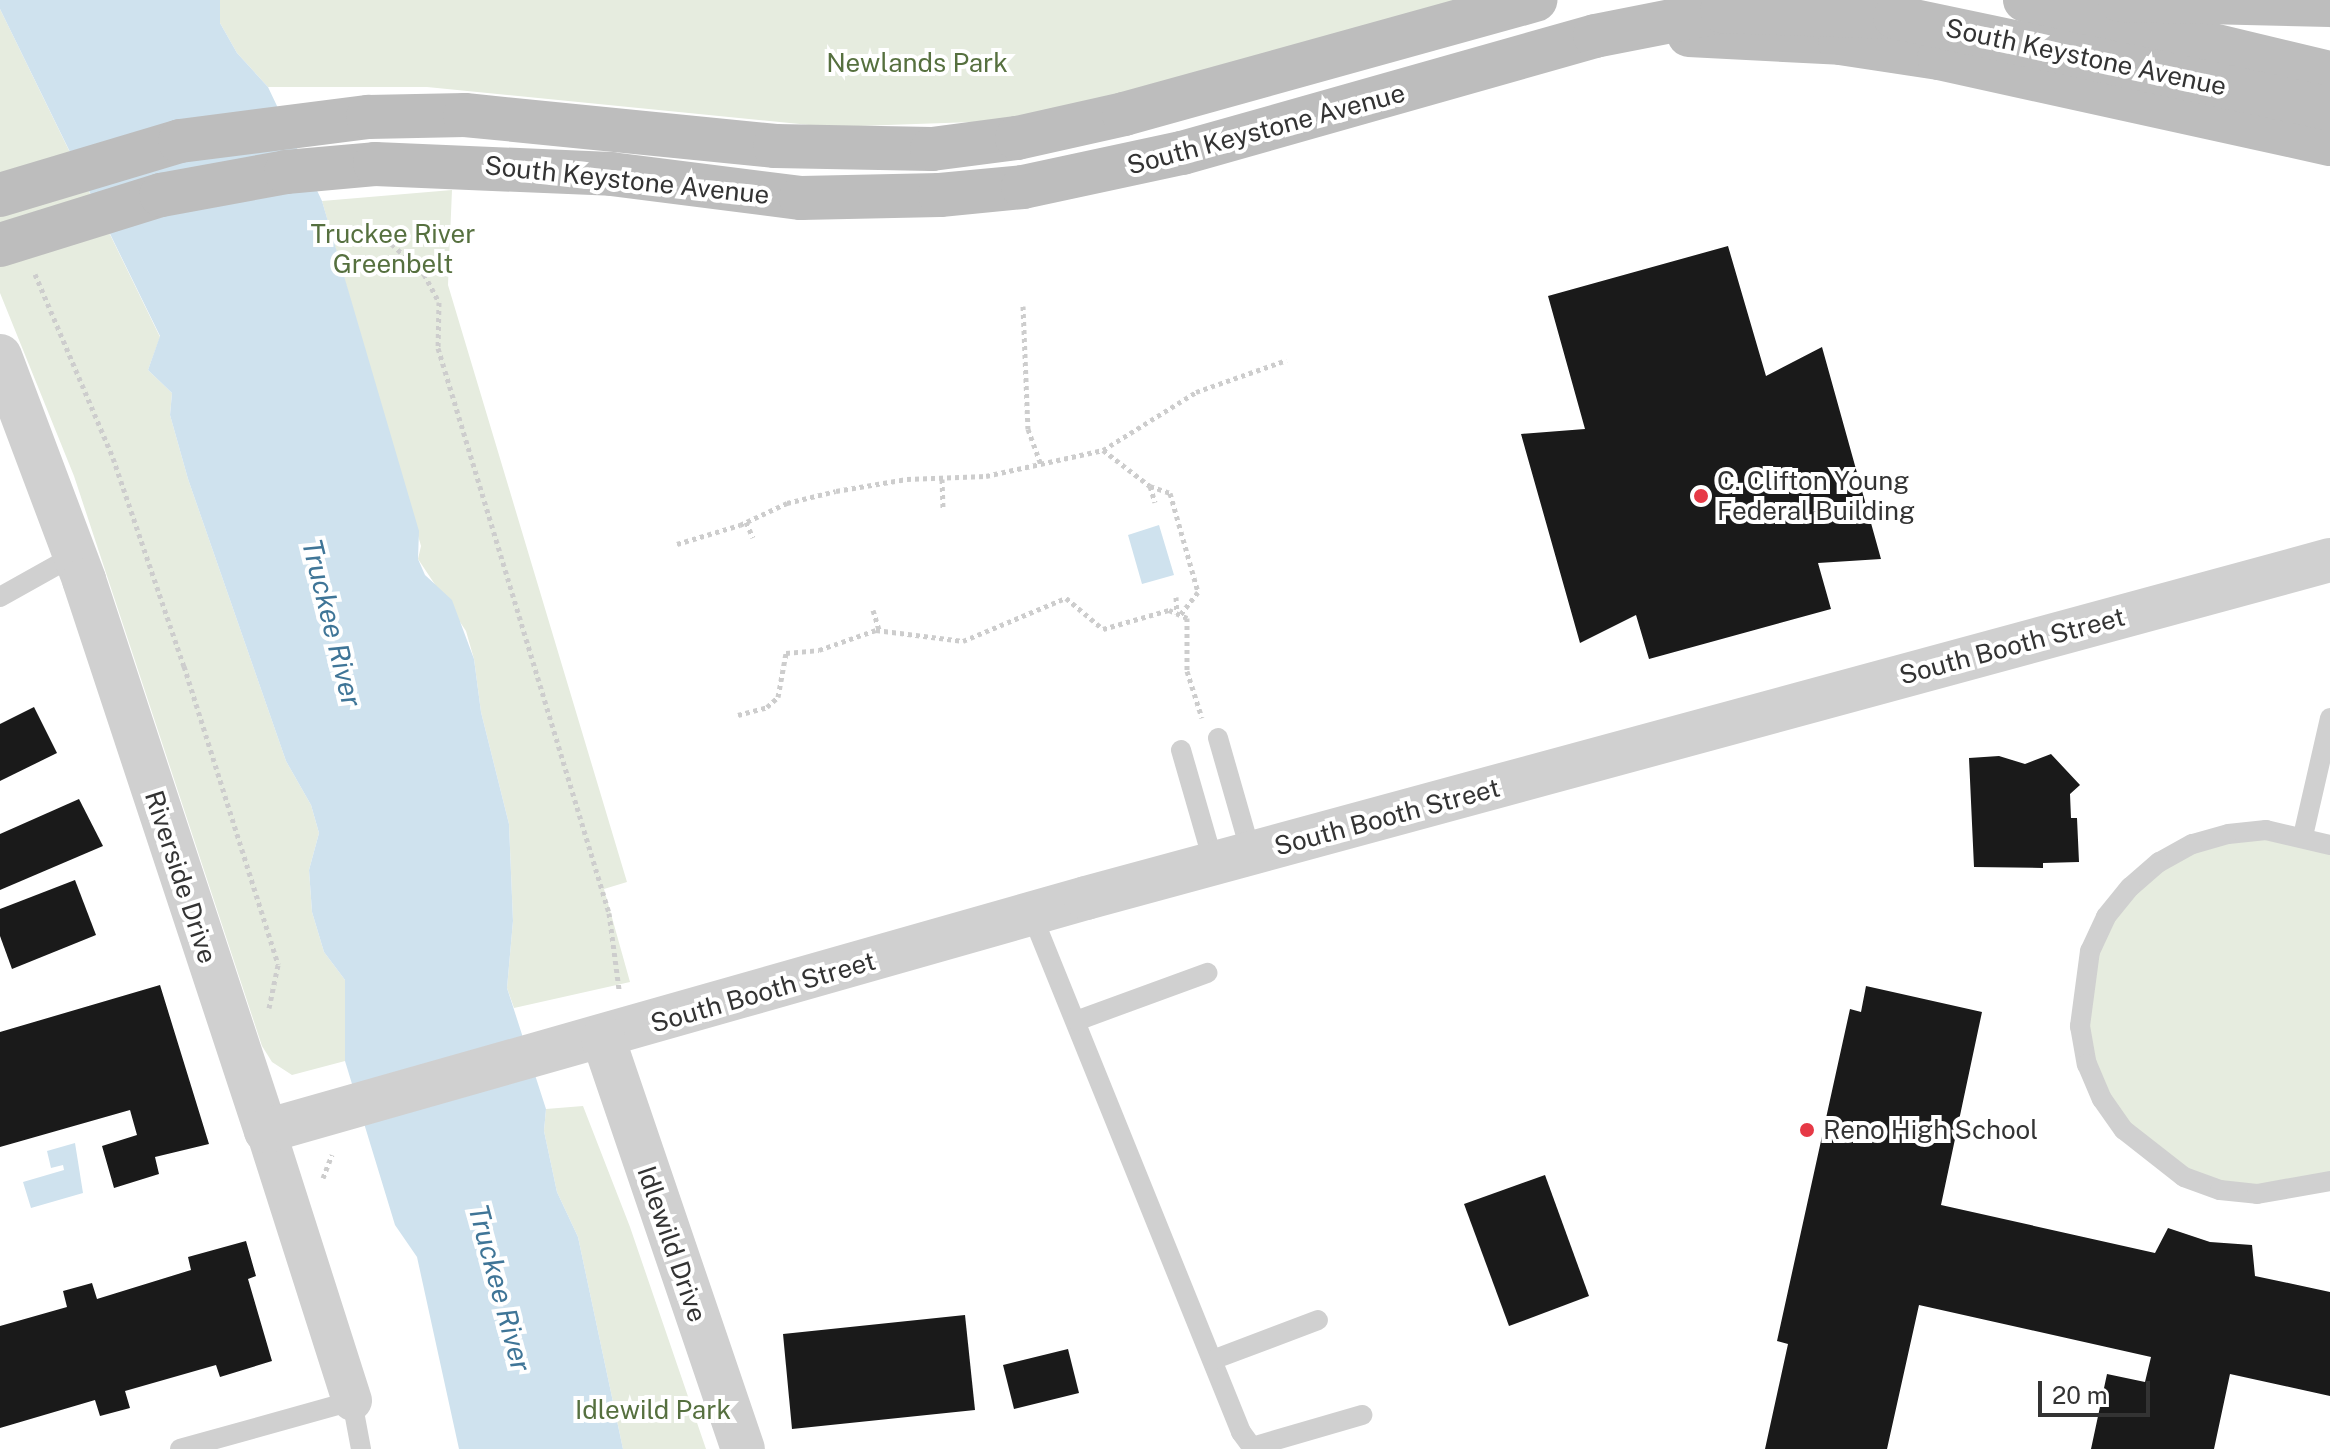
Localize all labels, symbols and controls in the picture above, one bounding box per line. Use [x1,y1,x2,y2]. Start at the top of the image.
street label: South Keystone Avenue [1943,12,2229,102]
park label: Newlands Park [826,47,1008,79]
street label: South Keystone Avenue [1124,77,1408,181]
street label: South Keystone Avenue [483,150,771,210]
park label: Truckee River Greenbelt [310,218,476,280]
place label: C. Clifton Young Federal Building [1717,465,1915,526]
marker: C. Clifton Young Federal Building [1692,487,1710,505]
water label: Truckee River [295,536,369,710]
street label: South Booth Street [1896,601,2128,691]
street label: South Booth Street [1271,772,1503,862]
street label: Riverside Drive [138,787,224,967]
street label: South Booth Street [647,945,879,1039]
place label: Reno High School [1823,1114,2038,1146]
marker: Reno High School [1798,1121,1816,1139]
street label: Idlewild Drive [631,1162,713,1326]
water label: Truckee River [462,1201,538,1375]
scale bar [2042,1365,2154,1415]
text: 20 m [2052,1381,2108,1409]
park label: Idlewild Park [575,1394,731,1426]

